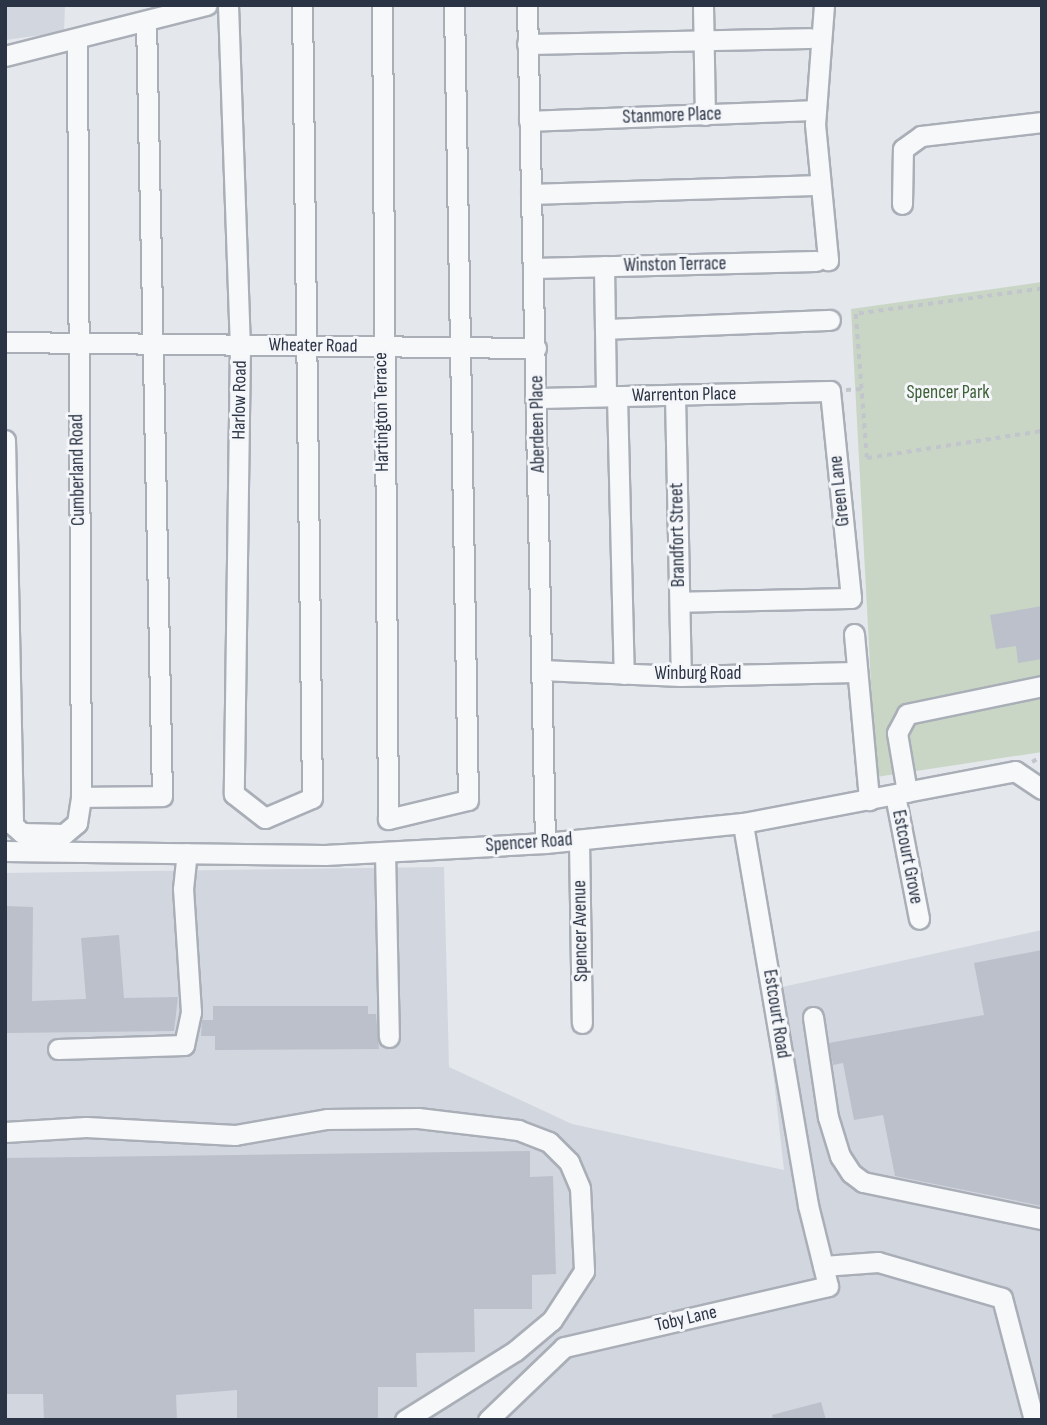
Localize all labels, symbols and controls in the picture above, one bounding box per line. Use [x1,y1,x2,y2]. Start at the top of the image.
street label: Stanmore Place [622,103,722,129]
street label: Winston Terrace [623,253,727,277]
street label: Wheater Road [268,334,358,358]
street label: Hartington Terrace [370,352,394,472]
street label: Harlow Road [228,360,252,440]
street label: Aberdeen Place [526,375,550,473]
park label: Spencer Park [906,382,990,404]
street label: Warrenton Place [632,383,736,407]
street label: Cumberland Road [66,414,90,526]
street label: Green Lane [825,454,855,528]
street label: Brandfort Street [666,483,690,587]
street label: Winburg Road [654,663,742,685]
street label: Estcourt Grove [887,808,927,906]
street label: Spencer Road [485,829,573,857]
street label: Spencer Avenue [569,880,593,982]
street label: Estcourt Road [758,968,794,1060]
street label: Toby Lane [653,1301,719,1337]

